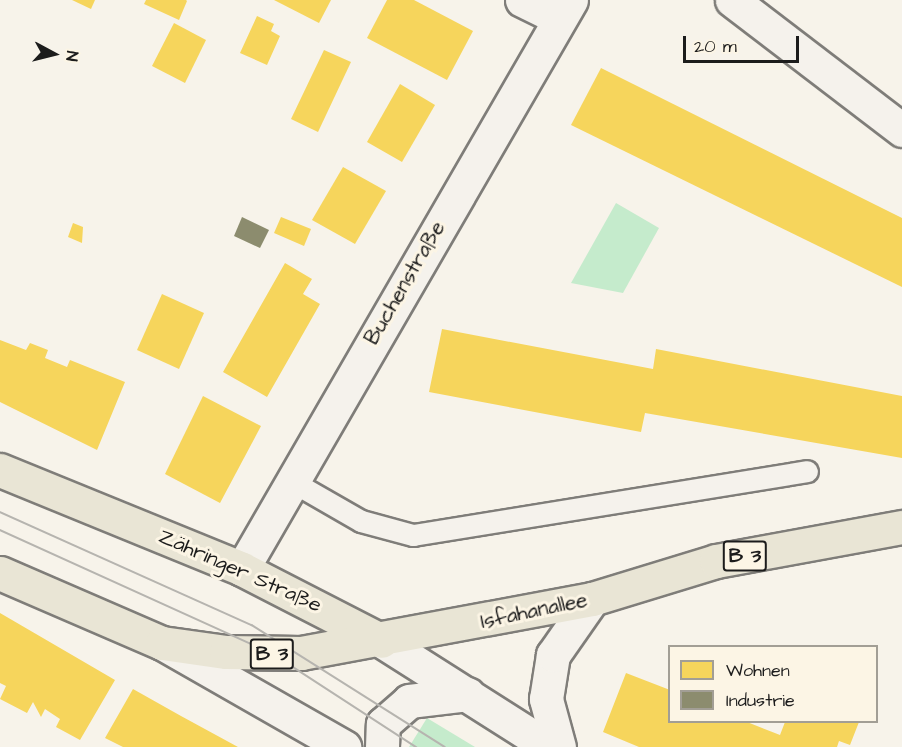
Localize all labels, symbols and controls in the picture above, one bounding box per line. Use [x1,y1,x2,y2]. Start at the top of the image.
north arrow [24,24,84,84]
scale bar [686,24,802,62]
text: 20 m [694,34,737,59]
text: N [60,50,83,63]
street label: Buchenstraße [359,217,451,349]
street label: Zähringer Straße [155,524,325,618]
road number: B 3 [722,539,768,573]
street label: Isfahanallee [478,587,590,635]
road number: B 3 [250,637,294,671]
legend [668,645,878,723]
text: Wohnen [726,658,790,683]
text: Industrie [726,688,795,713]

